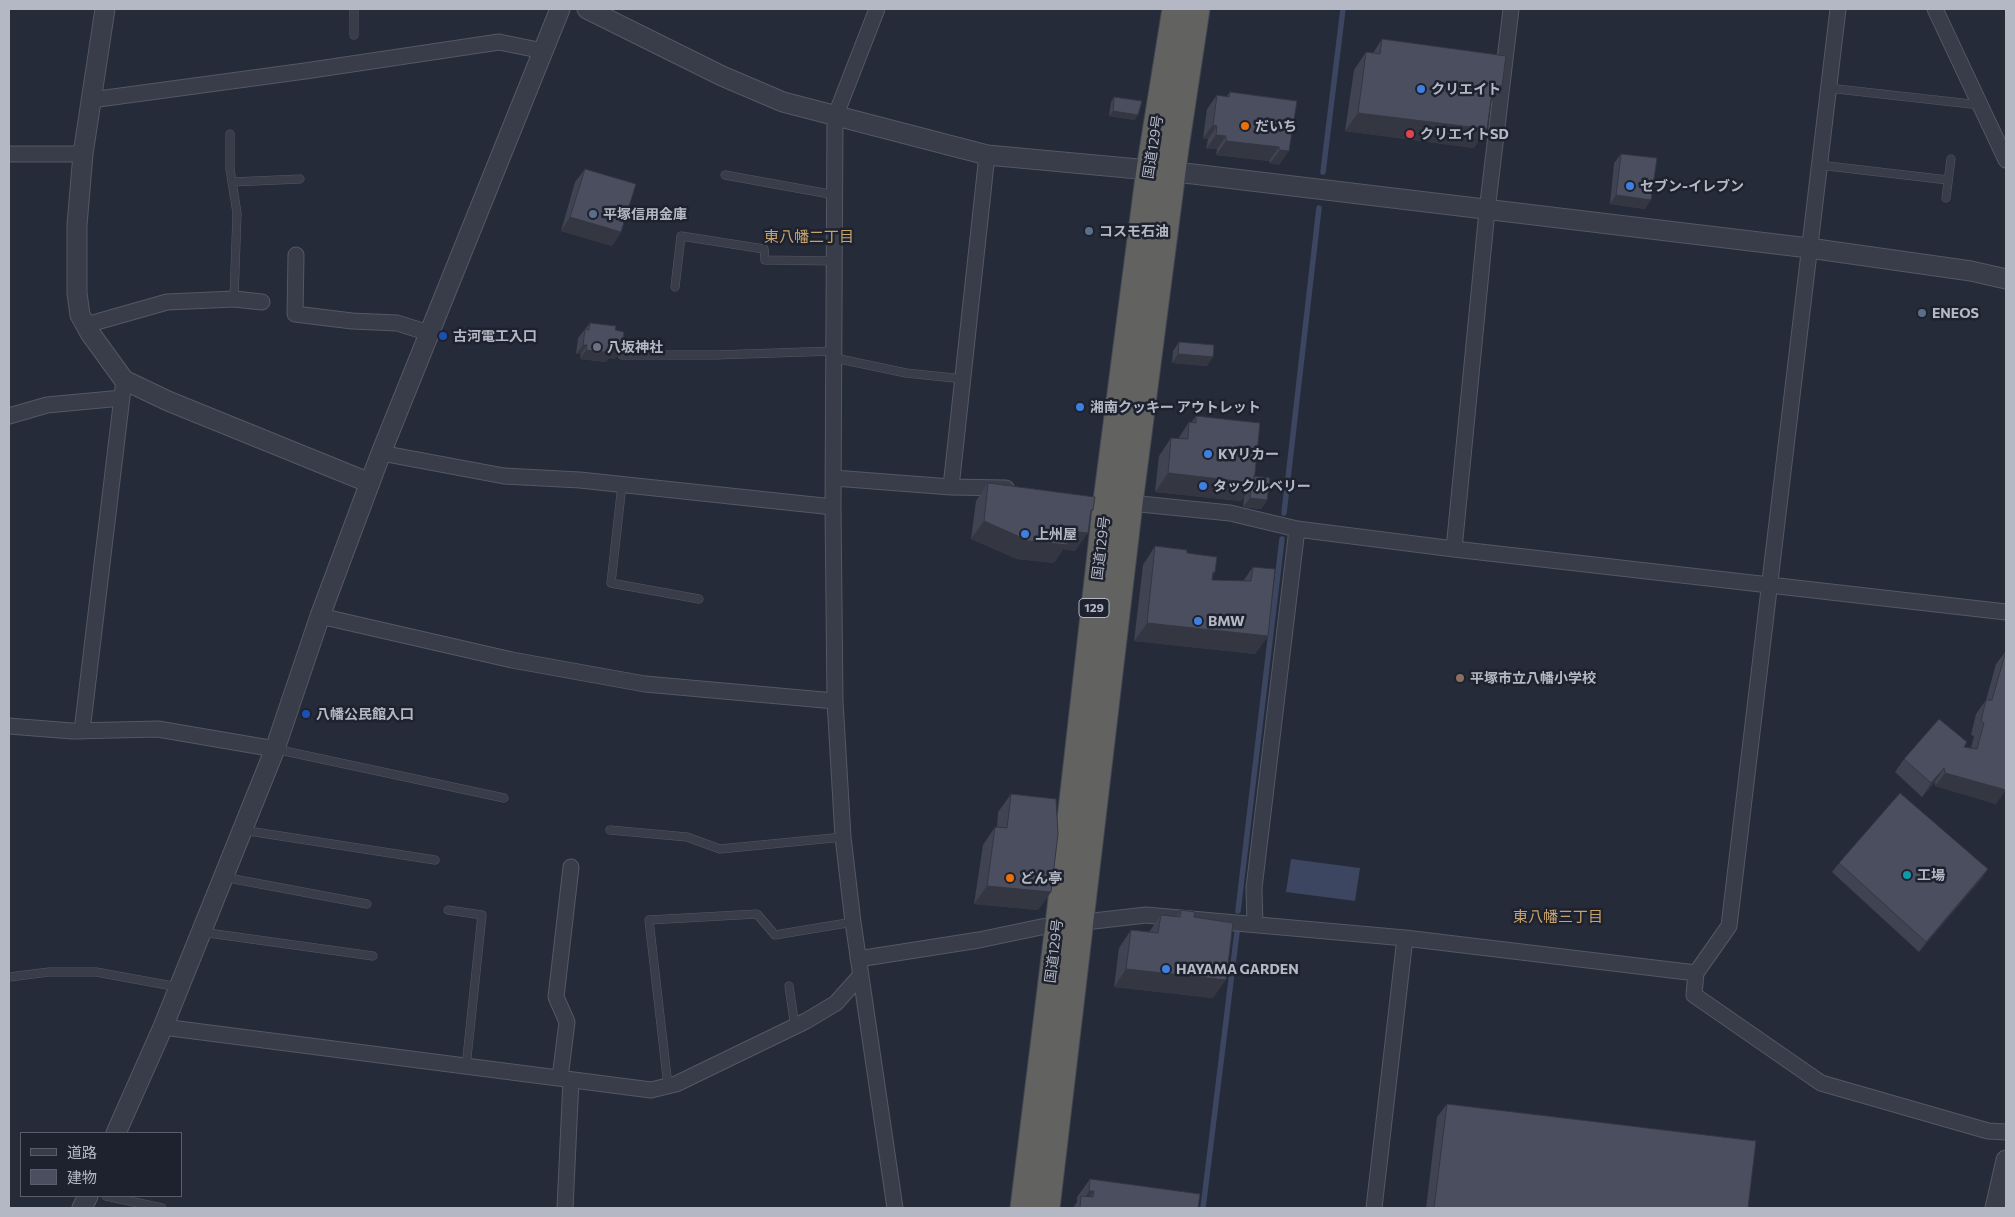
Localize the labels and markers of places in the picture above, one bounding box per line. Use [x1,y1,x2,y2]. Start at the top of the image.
place label: クリエイト [1431,81,1501,97]
marker: クリエイト [1415,83,1427,95]
place label: だいち [1255,118,1297,134]
marker: だいち [1239,120,1251,132]
place label: クリエイトSD [1420,126,1509,142]
marker: クリエイトSD [1404,128,1416,140]
place label: セブン-イレブン [1640,178,1744,194]
marker: セブン-イレブン [1624,180,1636,192]
place label: 平塚信用金庫 [603,206,687,222]
marker: 平塚信用金庫 [587,208,599,220]
place label: コスモ石油 [1099,223,1169,239]
marker: コスモ石油 [1083,225,1095,237]
place label: ENEOS [1932,305,1979,321]
marker: ENEOS [1916,307,1928,319]
place label: 古河電工入口 [453,328,537,344]
marker: 古河電工入口 [437,330,449,342]
place label: 八坂神社 [607,339,663,355]
marker: 八坂神社 [591,341,603,353]
place label: 湘南クッキー アウトレット [1090,399,1261,415]
marker: 湘南クッキー アウトレット [1074,401,1086,413]
place label: KYリカー [1218,446,1279,462]
marker: KYリカー [1202,448,1214,460]
place label: タックルベリー [1213,478,1311,494]
marker: タックルベリー [1197,480,1209,492]
place label: 上州屋 [1035,526,1077,542]
marker: 上州屋 [1019,528,1031,540]
place label: BMW [1208,613,1245,629]
marker: BMW [1192,615,1204,627]
place label: 平塚市立八幡小学校 [1470,670,1596,686]
marker: 平塚市立八幡小学校 [1454,672,1466,684]
place label: 八幡公民館入口 [316,706,414,722]
marker: 八幡公民館入口 [300,708,312,720]
place label: 工場 [1917,867,1945,883]
marker: 工場 [1901,869,1913,881]
place label: どん亭 [1020,870,1062,886]
marker: どん亭 [1004,872,1016,884]
place label: HAYAMA GARDEN [1176,961,1299,977]
marker: HAYAMA GARDEN [1160,963,1172,975]

